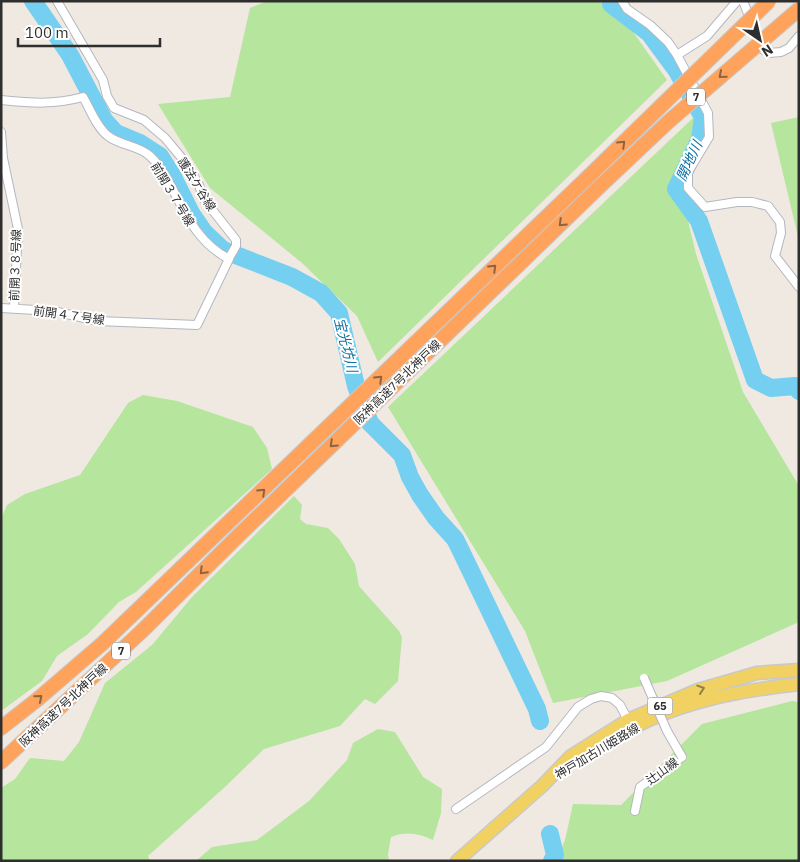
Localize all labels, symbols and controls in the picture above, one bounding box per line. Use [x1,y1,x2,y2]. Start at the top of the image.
scale bar [18,15,160,47]
north arrow [735,15,785,65]
text: 100 m [25,23,69,42]
text: N [758,40,777,61]
one-way arrow [719,69,728,78]
road number: 7 [687,88,705,105]
water label: 開地川 [672,136,707,184]
one-way arrow [617,141,626,150]
street label: 護法ケ谷線 [175,155,219,213]
street label: 前開３７号線 [148,159,198,229]
one-way arrow [559,217,568,226]
street label: 前開３８号線 [6,229,24,301]
one-way arrow [488,265,497,274]
street label: 前開４７号線 [32,303,106,327]
water label: 宝光坊川 [330,316,362,376]
street label: 阪神高速7号北神戸線 [350,337,444,427]
one-way arrow [373,376,382,385]
one-way arrow [330,438,339,447]
one-way arrow [256,488,265,497]
one-way arrow [200,565,209,574]
road number: 7 [112,642,130,659]
street label: 阪神高速7号北神戸線 [16,660,110,750]
one-way arrow [697,685,705,695]
one-way arrow [34,695,43,704]
road number: 65 [648,698,672,714]
street label: 神戸加古川姫路線 [552,720,642,782]
street label: 辻山線 [643,754,681,788]

